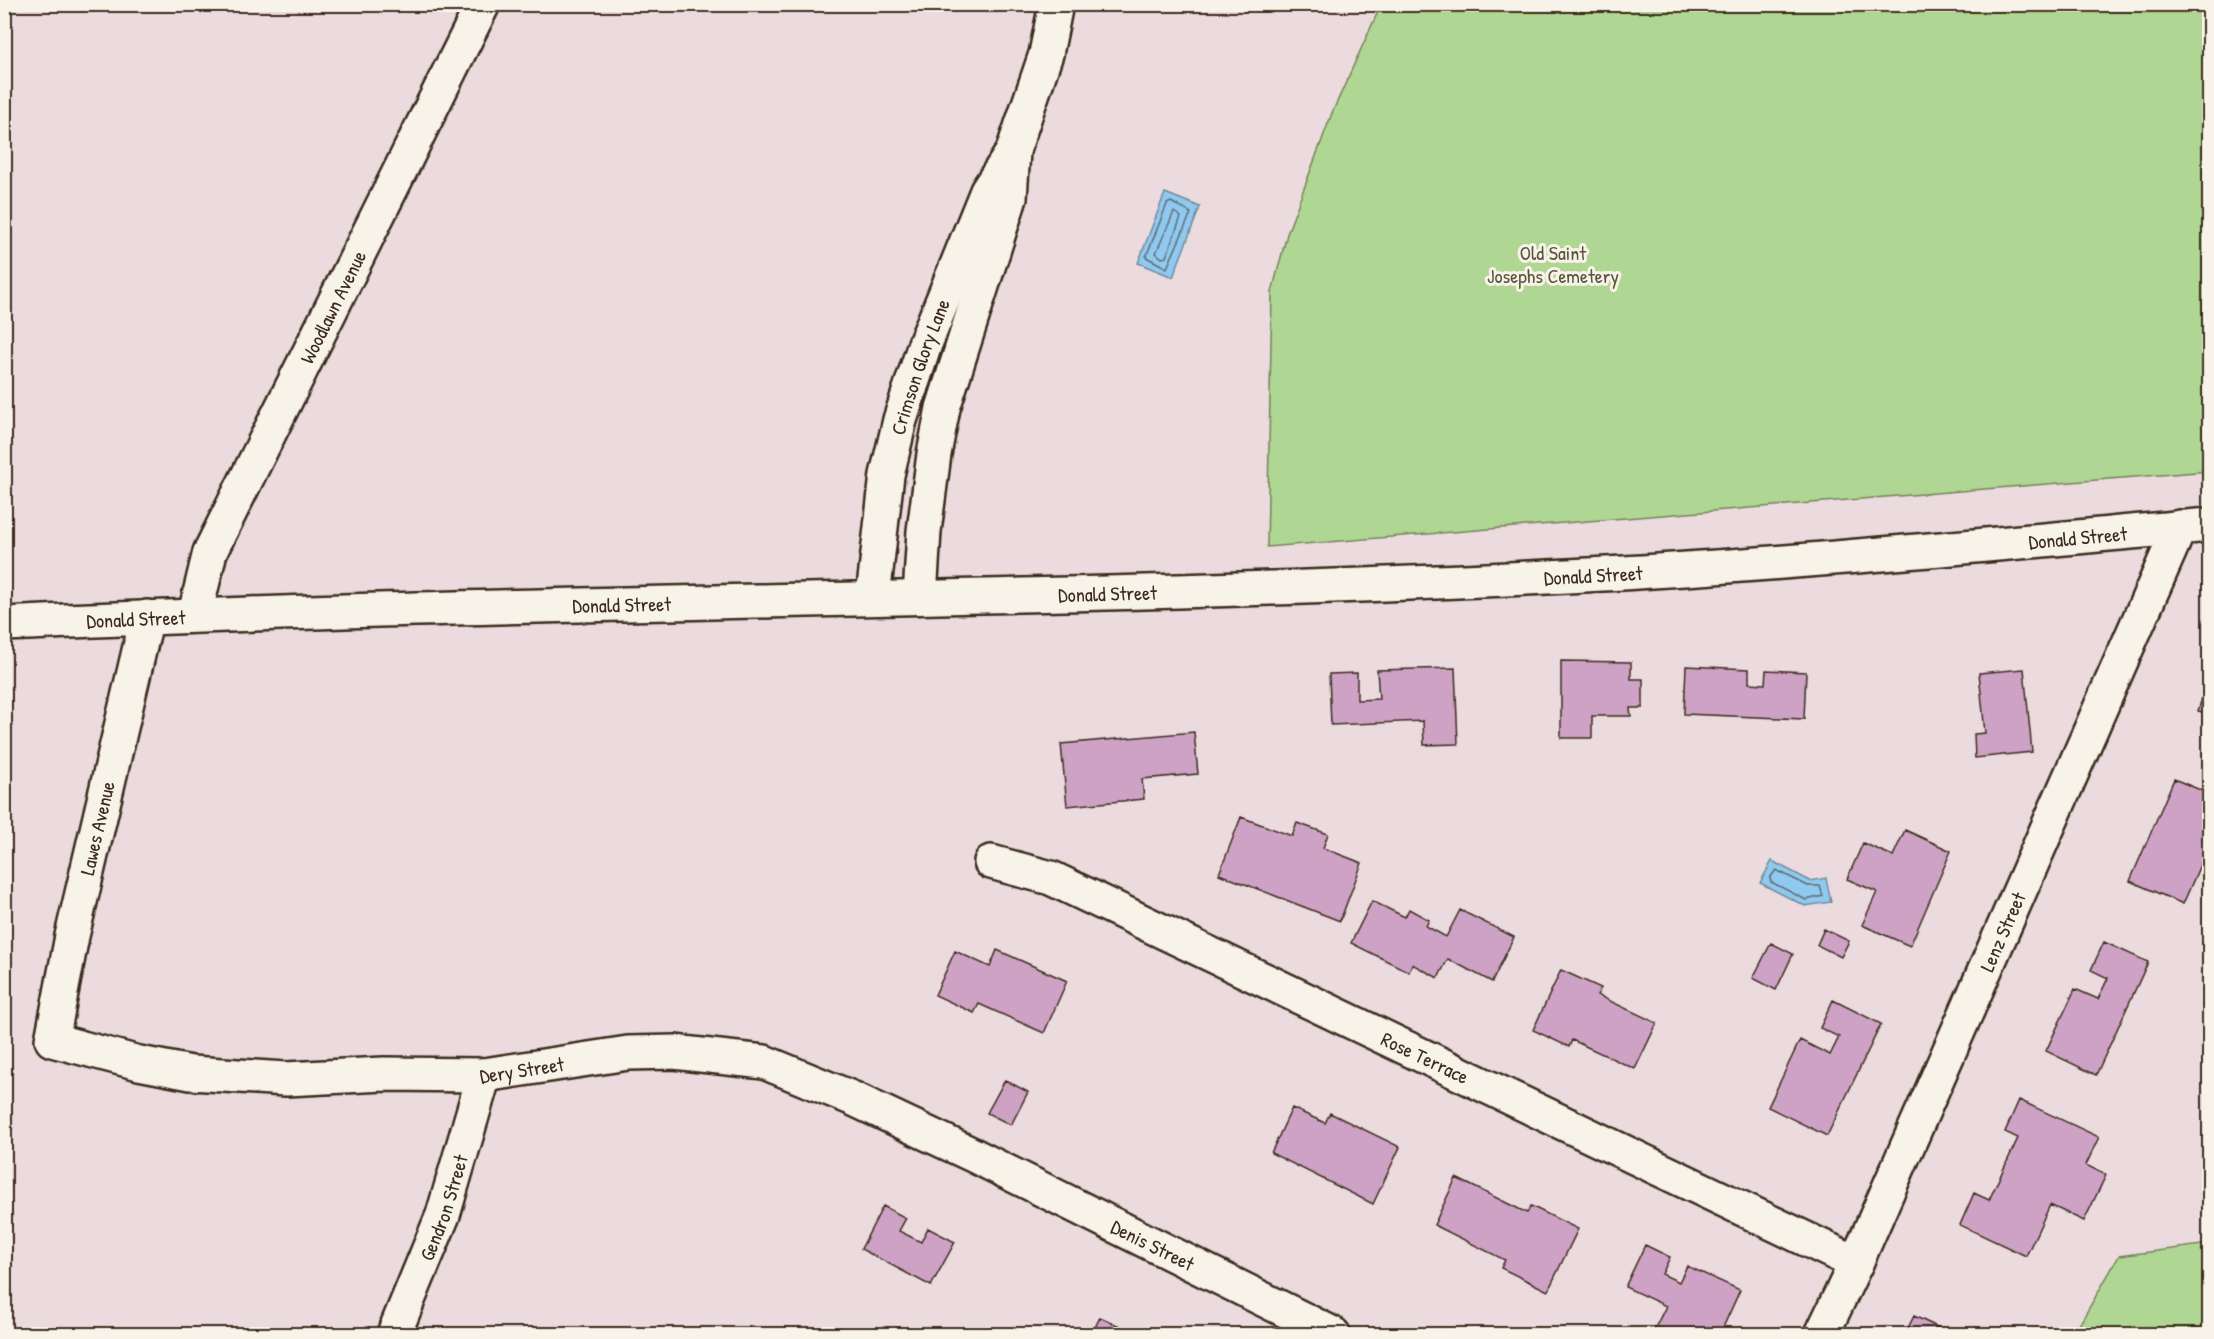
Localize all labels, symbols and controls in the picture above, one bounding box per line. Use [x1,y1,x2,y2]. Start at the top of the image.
park label: Old Saint Josephs Cemetery [1487,239,1619,289]
street label: Woodlawn Avenue [293,245,372,368]
street label: Crimson Glory Lane [884,295,955,437]
street label: Donald Street [2027,519,2129,555]
street label: Donald Street [1543,558,1644,591]
street label: Donald Street [1058,578,1158,608]
street label: Donald Street [572,589,672,619]
street label: Donald Street [86,603,187,634]
street label: Lawes Avenue [73,778,121,878]
street label: Lenz Street [1973,886,2032,975]
street label: Rose Terrace [1377,1025,1473,1089]
street label: Dery Street [478,1049,567,1089]
street label: Gendron Street [412,1150,474,1264]
street label: Denis Street [1107,1212,1200,1277]

